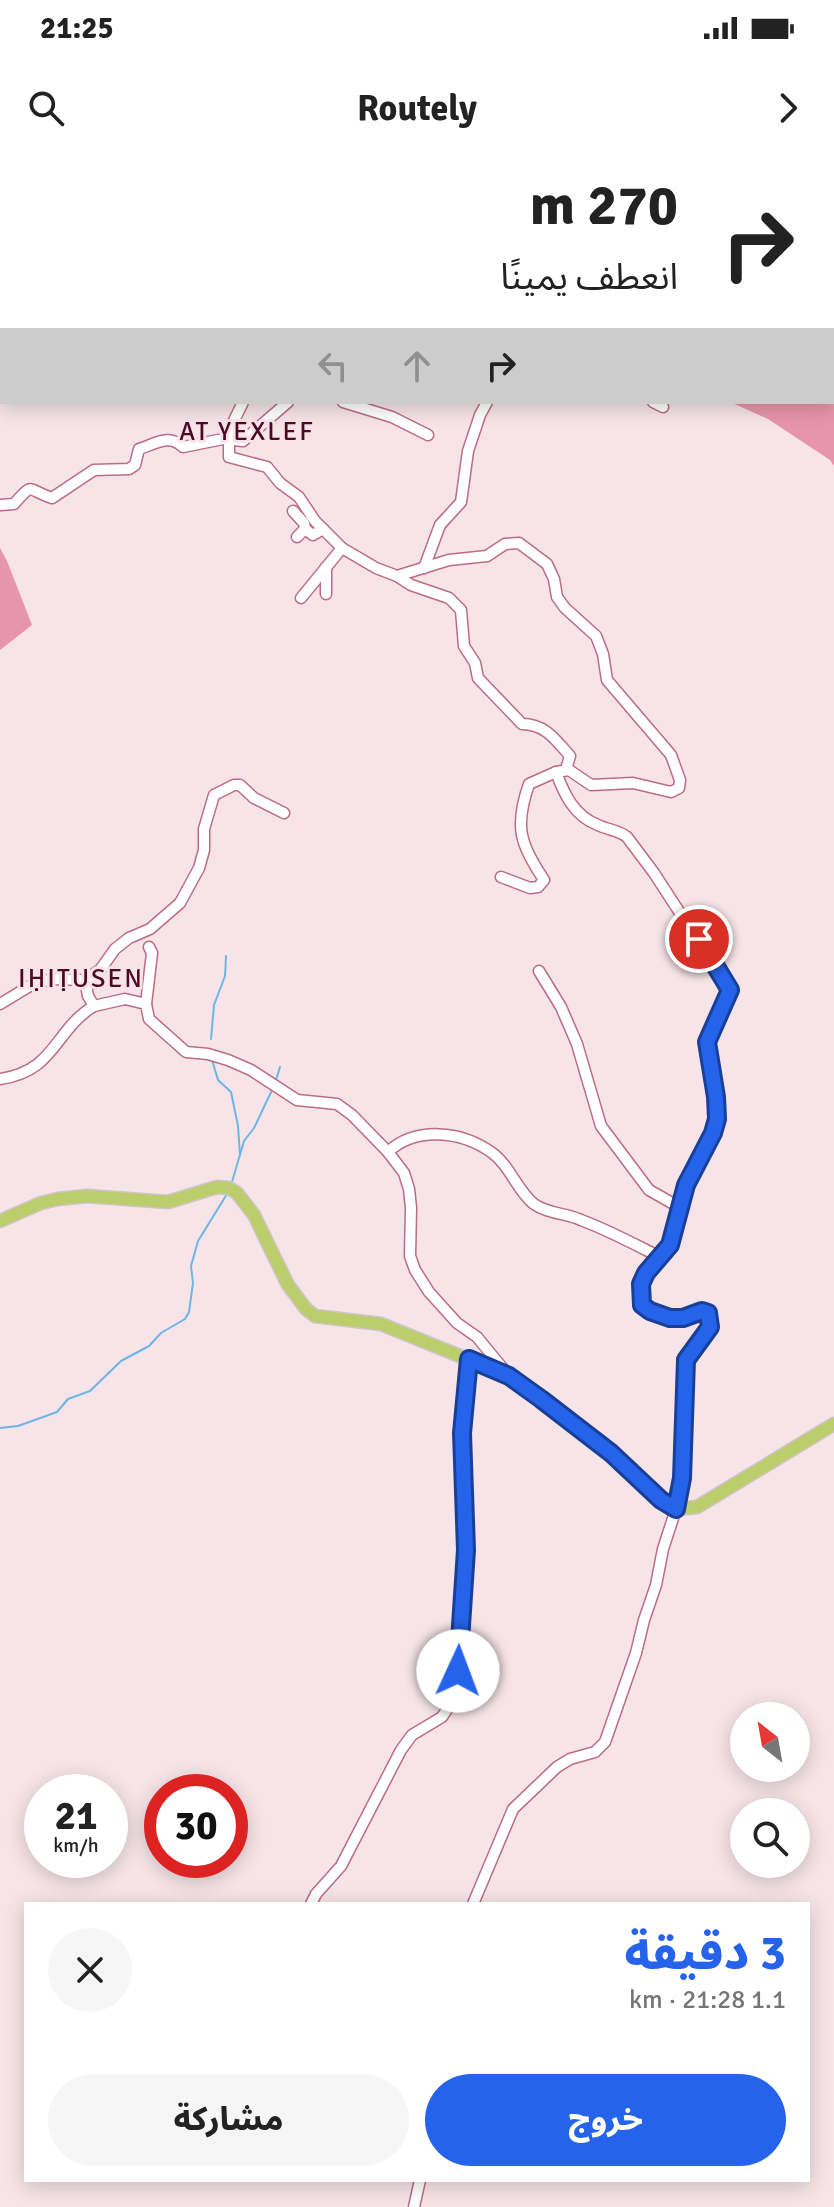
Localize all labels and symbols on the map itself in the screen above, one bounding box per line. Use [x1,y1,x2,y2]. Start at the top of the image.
district label: AT YEXLEF [179,416,315,448]
pin [665,905,733,973]
district label: IḤIṬUSEN [18,963,144,995]
position arrow [416,1629,500,1713]
north arrow [730,1702,810,1782]
speed limit sign: 30 [144,1774,248,1878]

